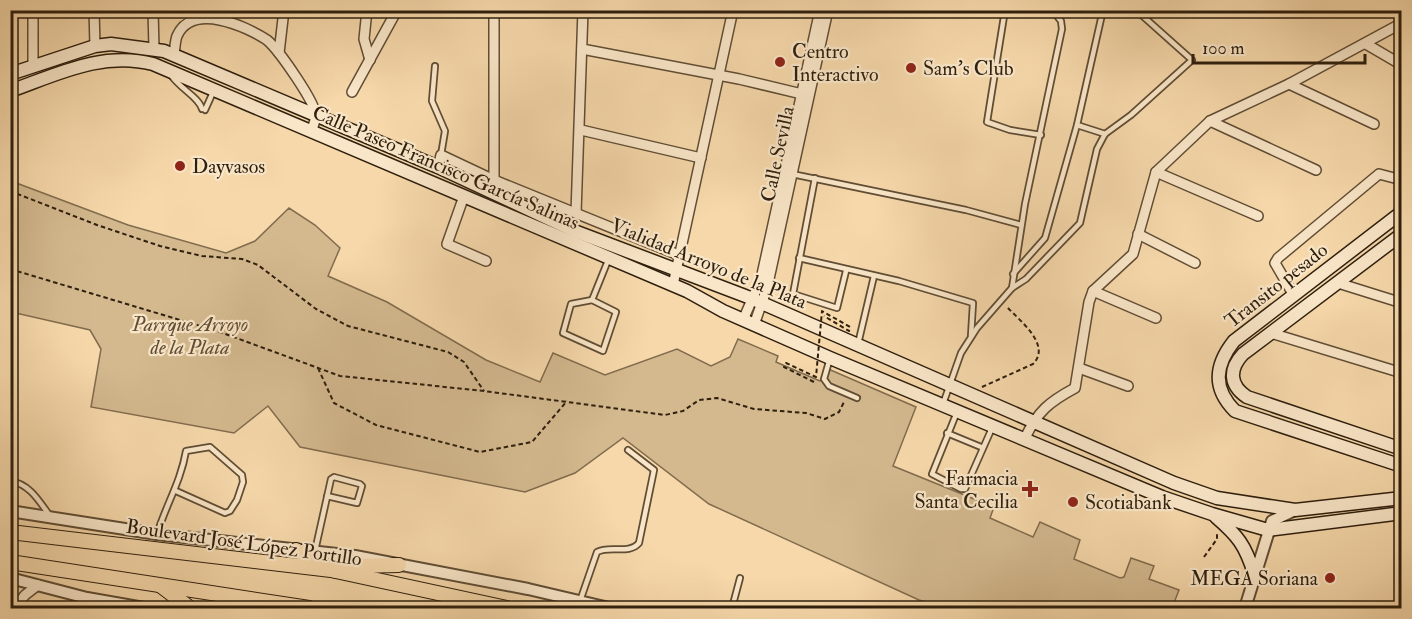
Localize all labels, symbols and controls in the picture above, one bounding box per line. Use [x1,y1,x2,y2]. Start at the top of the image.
scale bar [1193,27,1366,65]
text: 100 m [1202,37,1245,60]
place label: Centro Interactivo [792,39,879,87]
marker: Centro Interactivo [773,55,787,69]
place label: Sam's Club [923,56,1014,81]
marker: Sam's Club [904,61,918,75]
street label: Calle Paseo Francisco García Salinas [309,100,583,235]
street label: Calle Sevilla [755,103,800,204]
place label: Dayvasos [192,154,265,179]
marker: Dayvasos [173,159,187,173]
street label: Vialidad Arroyo de la Plata [607,213,811,315]
street label: Transito pesado [1220,237,1333,334]
park label: Parrque Arroyo de la Plata [131,312,248,360]
place label: Farmacia Santa Cecilia [914,466,1019,514]
marker: Farmacia Santa Cecilia [1023,482,1037,496]
place label: Scotiabank [1085,490,1172,515]
marker: Scotiabank [1066,495,1080,509]
street label: Boulevard José López Portillo [124,514,363,572]
place label: MEGA Soriana [1190,566,1319,591]
marker: MEGA Soriana [1323,571,1337,585]

